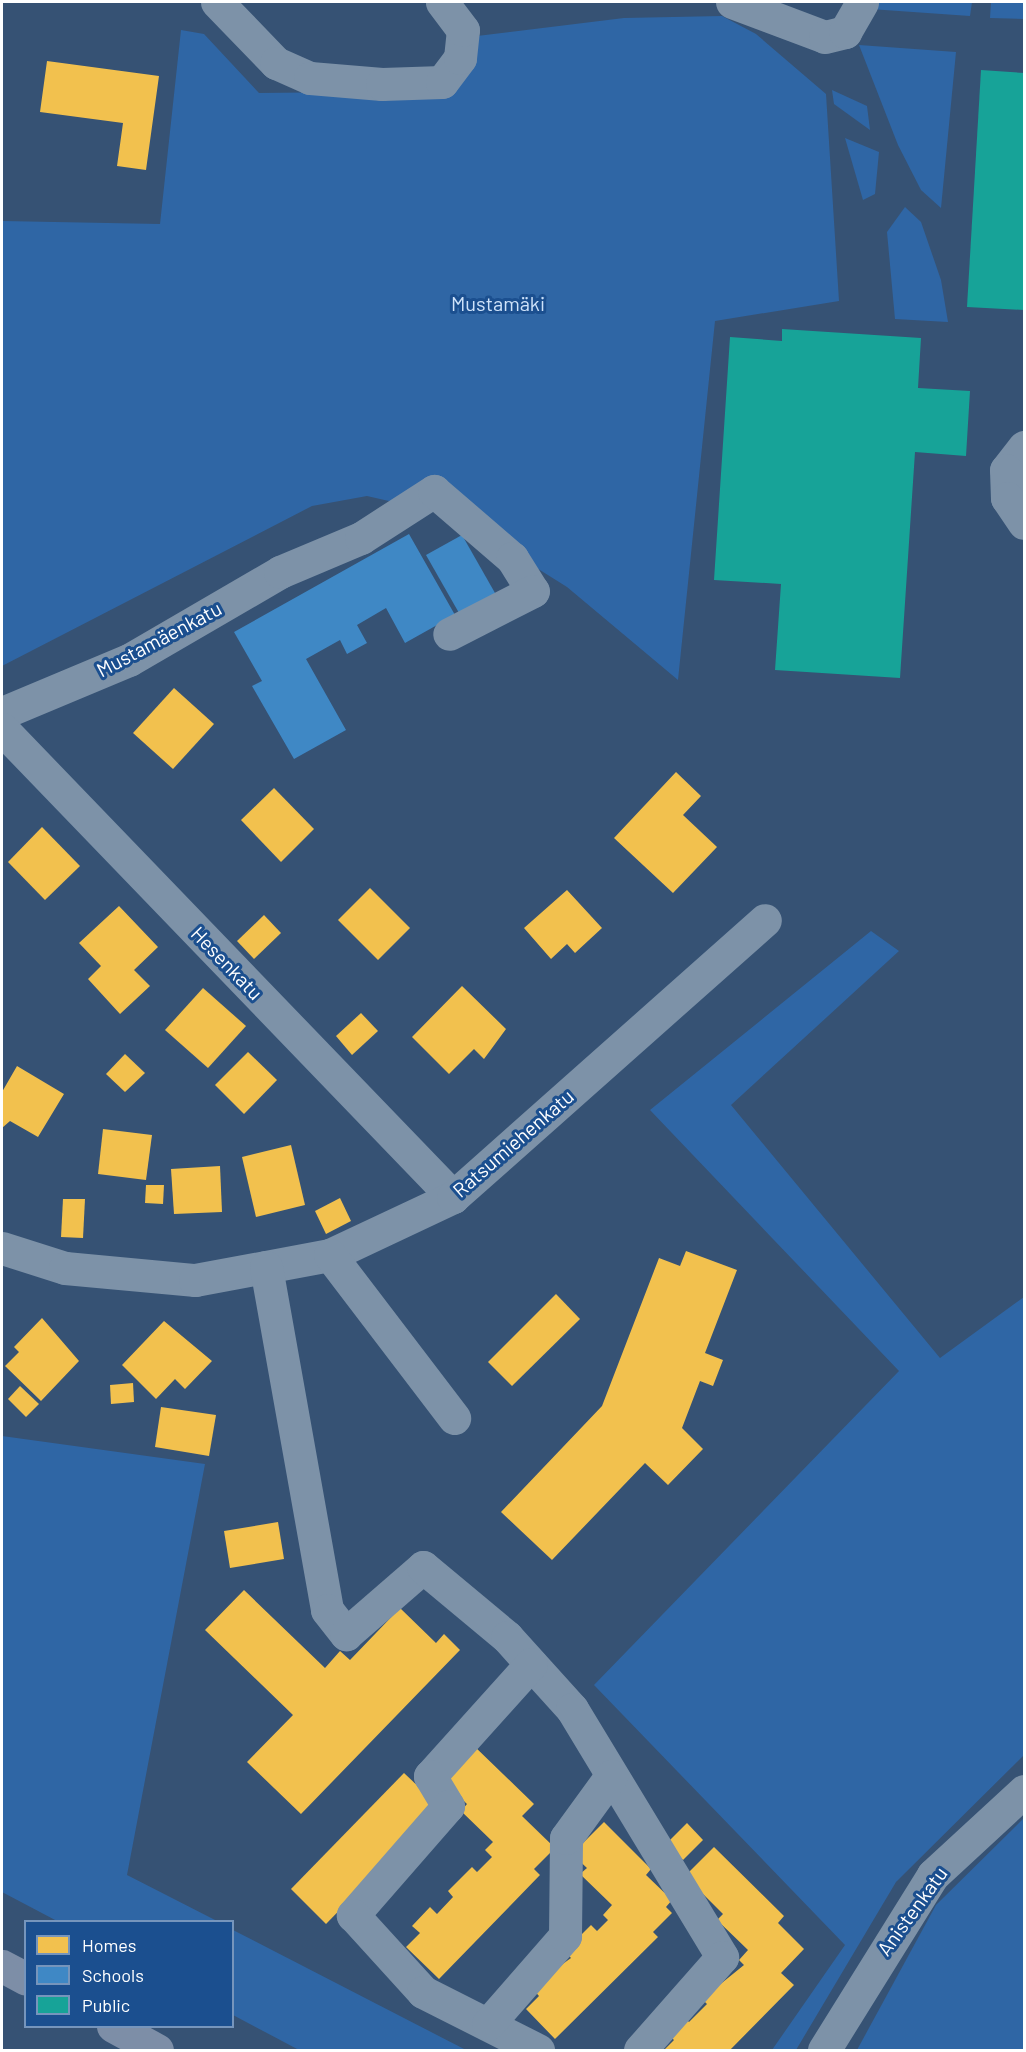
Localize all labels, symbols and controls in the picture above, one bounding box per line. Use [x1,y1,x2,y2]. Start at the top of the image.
park label: Mustamäki [451,291,545,315]
street label: Mustamäenkatu [92,596,226,682]
street label: Hesenkatu [186,921,268,1005]
street label: Ratsumiehenkatu [448,1084,578,1202]
street label: Anistenkatu [872,1862,952,1960]
legend [24,1920,234,2028]
text: Homes [82,1934,136,1956]
text: Schools [82,1964,144,1986]
text: Public [82,1994,130,2016]

